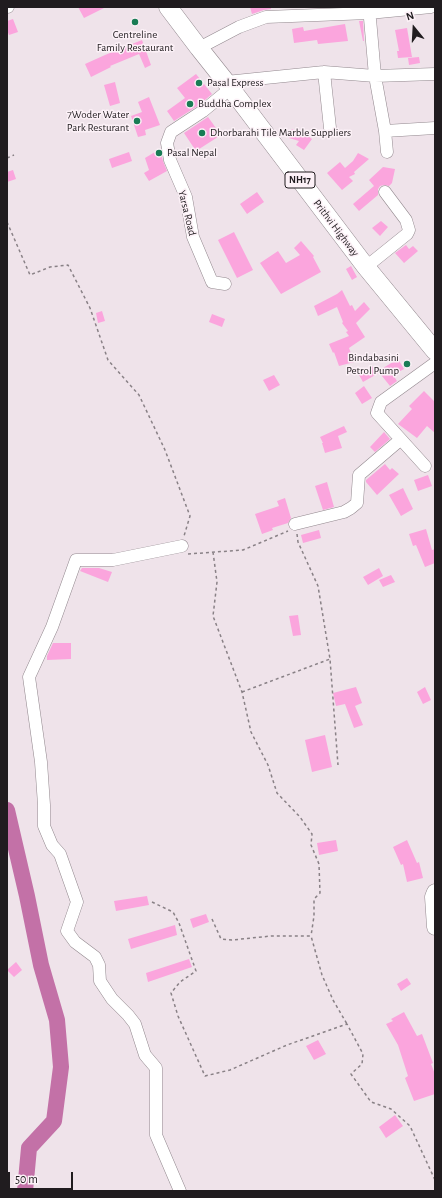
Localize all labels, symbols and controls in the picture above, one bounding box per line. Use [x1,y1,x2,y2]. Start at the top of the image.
north arrow [394,8,434,48]
text: N [405,10,415,23]
marker: Centreline Family Restaurant [130,17,140,27]
place label: Centreline Family Restaurant [97,28,173,54]
place label: Pasal Express [207,76,264,90]
marker: Pasal Express [194,78,204,88]
place label: Buddha Complex [198,97,271,111]
marker: Buddha Complex [185,99,195,109]
place label: 7Woder Water Park Resturant [67,108,129,134]
marker: 7Woder Water Park Resturant [132,116,142,126]
place label: Dhorbarahi Tile Marble Suppliers [210,126,351,140]
marker: Dhorbarahi Tile Marble Suppliers [197,128,207,138]
place label: Pasal Nepal [167,146,217,160]
marker: Pasal Nepal [154,148,164,158]
road number: NH17 [285,172,315,188]
street label: Yarsa Road [175,189,199,237]
street label: Prithvi Highway [310,197,362,259]
place label: Bindabasini Petrol Pump [346,351,399,377]
marker: Bindabasini Petrol Pump [402,359,412,369]
scale bar [10,1164,75,1190]
text: 50 m [15,1173,38,1185]

